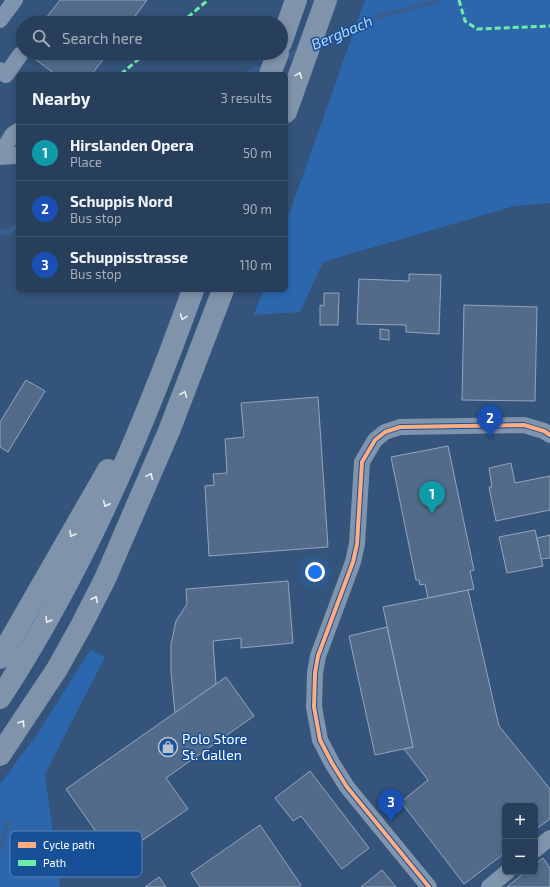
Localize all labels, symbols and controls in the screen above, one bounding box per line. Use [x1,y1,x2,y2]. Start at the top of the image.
water label: Bergbach [308,11,375,53]
search box [16,16,288,60]
icon: search [30,27,52,49]
text: Search here [62,29,143,47]
one-way arrow [294,71,303,78]
text: Nearby [32,88,90,108]
text: 3 results [221,90,272,106]
text: Hirslanden Opera [70,136,194,154]
text: 1 [42,145,48,161]
text: 50 m [243,145,272,161]
text: Place [70,154,102,170]
text: Schuppis Nord [70,192,173,210]
text: 2 [41,201,49,217]
text: 90 m [242,201,272,217]
text: Bus stop [70,210,121,226]
text: Schuppisstrasse [70,248,188,266]
text: 3 [41,257,49,273]
text: 110 m [240,257,272,273]
text: Bus stop [70,266,121,282]
one-way arrow [180,313,188,320]
one-way arrow [179,391,187,398]
pin: 2 [477,405,503,438]
one-way arrow [145,472,153,479]
pin: 1 [419,481,445,514]
one-way arrow [103,501,111,508]
one-way arrow [69,530,76,537]
your location [305,562,325,582]
one-way arrow [90,596,98,603]
one-way arrow [45,616,52,624]
one-way arrow [17,720,25,727]
place label: Polo Store St. Gallen [182,730,247,763]
shop icon: Polo Store St. Gallen [157,736,179,758]
pin: 3 [378,789,404,822]
map controls [502,803,538,875]
button: + [502,803,538,839]
legend [10,831,142,877]
text: Cycle path [43,838,95,851]
button: − [502,839,538,875]
text: Path [43,856,66,869]

